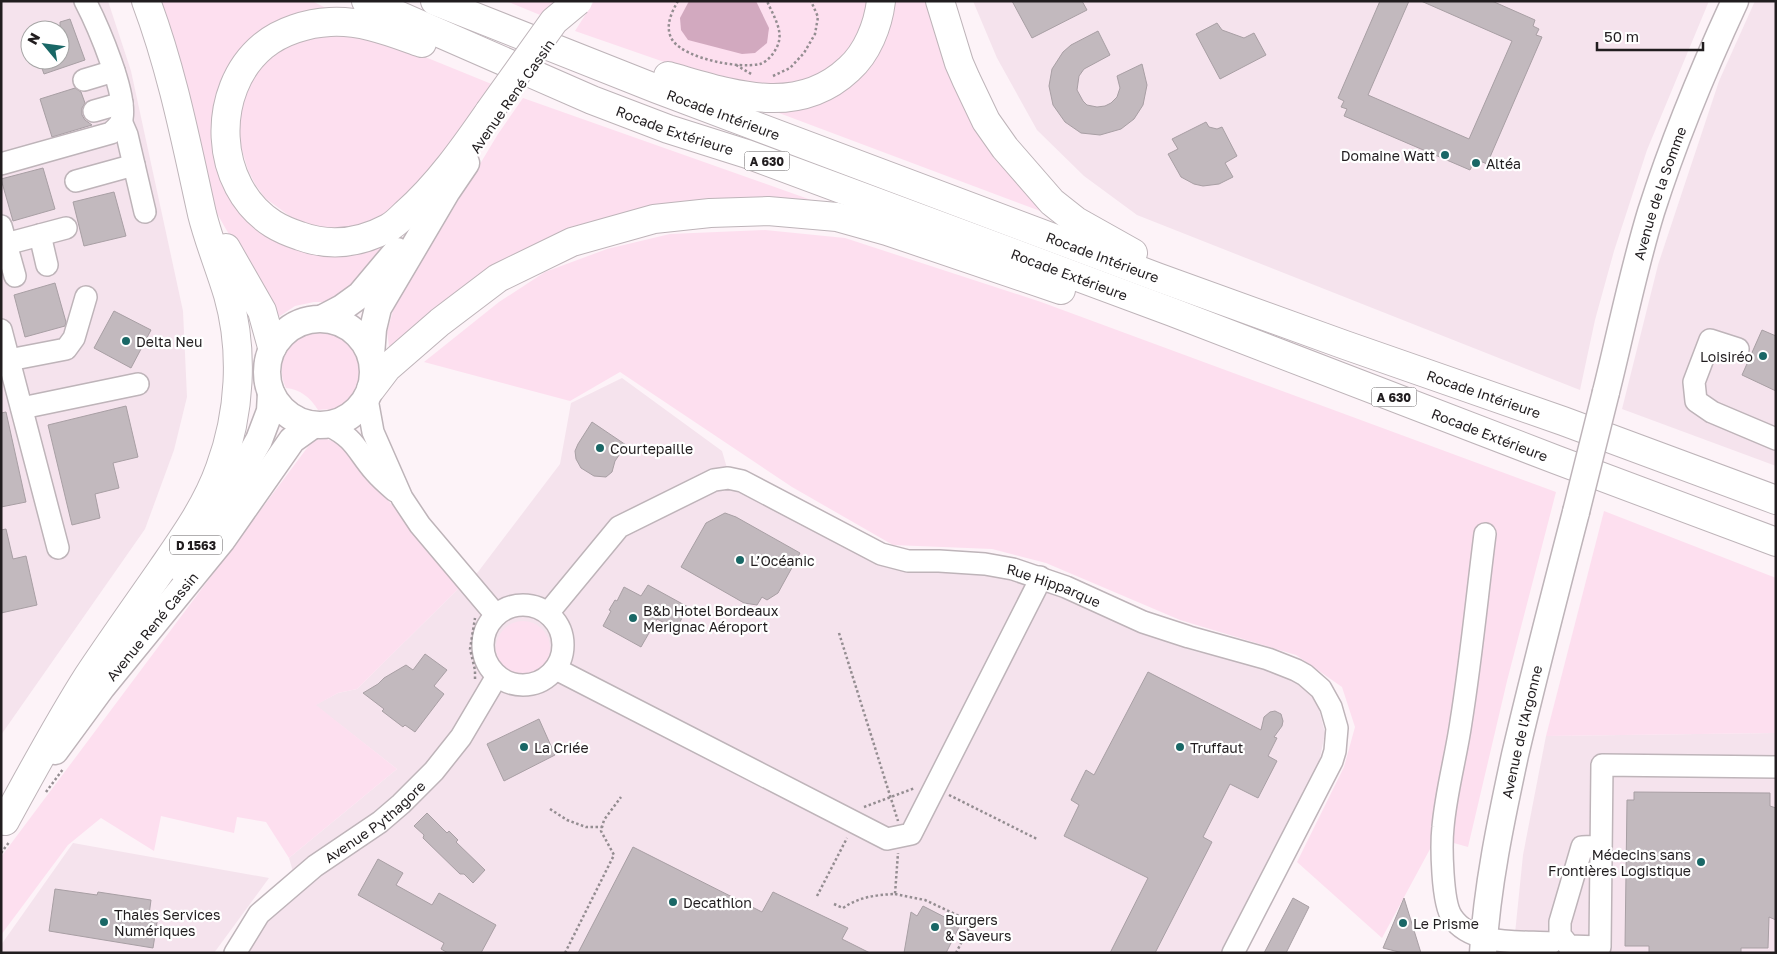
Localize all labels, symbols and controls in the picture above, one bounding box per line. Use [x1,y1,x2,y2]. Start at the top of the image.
north arrow [20,20,70,70]
scale bar [1597,20,1703,52]
text: 50 m [1604,27,1639,45]
text: N [23,30,43,47]
street label: Avenue René Cassin [466,36,558,156]
street label: Rocade Intérieure [665,85,783,143]
street label: Rocade Extérieure [614,102,736,158]
street label: Avenue de la Somme [1630,124,1689,262]
place label: Domaine Watt [1341,147,1435,164]
marker: Domaine Watt [1439,149,1451,161]
road number: A 630 [744,152,790,170]
place label: Altéa [1486,155,1521,172]
marker: Altéa [1470,157,1482,169]
street label: Rocade Intérieure [1044,228,1162,286]
street label: Rocade Extérieure [1009,244,1130,303]
place label: Delta Neu [136,333,202,350]
marker: Delta Neu [120,335,132,347]
place label: Loisiréo [1700,348,1753,365]
marker: Loisiréo [1757,350,1769,362]
street label: Rocade Intérieure [1425,366,1543,421]
road number: A 630 [1372,388,1416,407]
street label: Rocade Extérieure [1429,404,1550,464]
place label: Courtepaille [610,440,693,457]
marker: Courtepaille [594,442,606,454]
road number: D 1563 [170,536,222,554]
place label: L’Océanic [750,552,815,569]
marker: L’Océanic [734,554,746,566]
street label: Rue Hipparque [1005,560,1104,610]
street label: Avenue René Cassin [102,568,201,684]
place label: B&b Hotel Bordeaux Merignac Aéroport [643,602,779,635]
marker: B&b Hotel Bordeaux Merignac Aéroport [627,612,639,624]
street label: Avenue de l'Argonne [1498,663,1545,800]
place label: La Criée [534,739,589,756]
place label: Truffaut [1190,739,1243,756]
marker: La Criée [518,741,530,753]
marker: Truffaut [1174,741,1186,753]
street label: Avenue Pythagore [321,777,428,866]
place label: Médecins sans Frontières Logistique [1548,846,1691,879]
marker: Médecins sans Frontières Logistique [1695,856,1707,868]
place label: Decathlon [683,894,752,911]
marker: Decathlon [667,896,679,908]
place label: Thales Services Numériques [114,906,220,939]
place label: Burgers & Saveurs [945,911,1012,944]
place label: Le Prisme [1413,915,1479,932]
marker: Thales Services Numériques [98,916,110,928]
marker: Le Prisme [1397,917,1409,929]
marker: Burgers & Saveurs [929,921,941,933]

